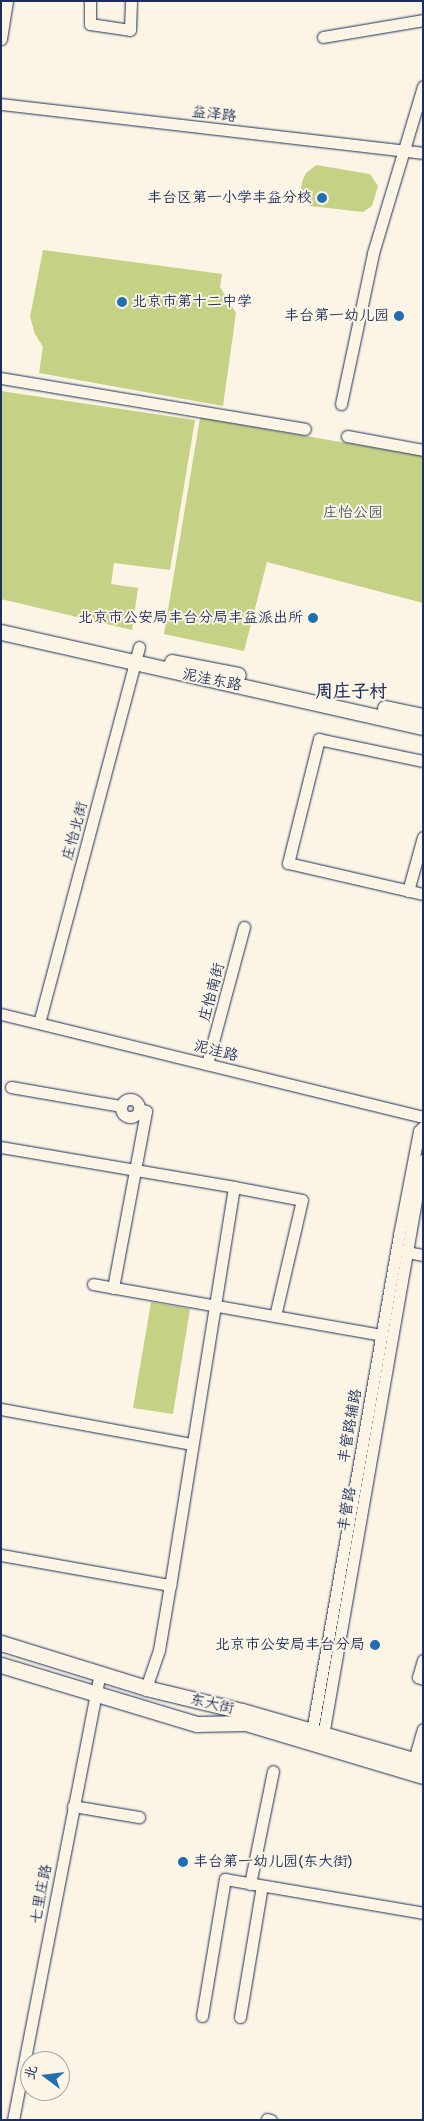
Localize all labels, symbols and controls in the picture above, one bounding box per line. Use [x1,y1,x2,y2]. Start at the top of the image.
street label: 益泽路 [191,102,237,126]
place label: 丰台区第一小学丰益分校 [147,189,312,207]
marker: 丰台区第一小学丰益分校 [316,192,328,204]
place label: 北京市第十二中学 [132,293,252,311]
marker: 北京市第十二中学 [116,296,128,308]
place label: 丰台第一幼儿园 [284,307,389,325]
marker: 丰台第一幼儿园 [393,310,405,322]
park label: 庄怡公园 [323,504,383,522]
place label: 北京市公安局丰台分局丰益派出所 [78,609,303,627]
marker: 北京市公安局丰台分局丰益派出所 [307,612,319,624]
street label: 泥洼东路 [181,665,243,695]
district label: 周庄子村 [315,681,387,703]
street label: 庄怡北街 [59,800,91,862]
street label: 庄怡南街 [196,961,228,1023]
street label: 泥洼路 [192,1037,240,1065]
street label: 丰管路辅路 [335,1388,365,1464]
street label: 丰管路 [334,1485,360,1533]
place label: 北京市公安局丰台分局 [215,1636,365,1654]
marker: 北京市公安局丰台分局 [369,1639,381,1651]
street label: 东大街 [188,1690,236,1718]
place label: 丰台第一幼儿园(东大街) [193,1853,353,1871]
marker: 丰台第一幼儿园(东大街) [177,1856,189,1868]
street label: 七里庄路 [26,1863,56,1925]
north arrow [20,2051,70,2101]
text: 北 [21,2063,41,2081]

